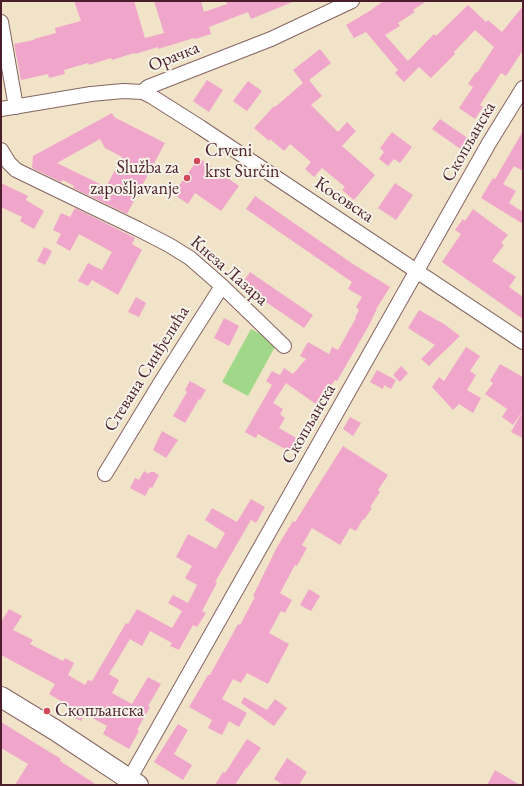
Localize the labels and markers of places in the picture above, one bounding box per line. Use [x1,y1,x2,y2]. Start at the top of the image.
place label: Crveni krst Surčin [205,140,280,182]
marker: Crveni krst Surčin [192,156,202,166]
place label: Služba za zapošljavanje [90,157,179,200]
marker: Služba za zapošljavanje [182,173,192,183]
place label: Скопљанска [55,700,144,722]
marker: Скопљанска [42,706,52,716]

